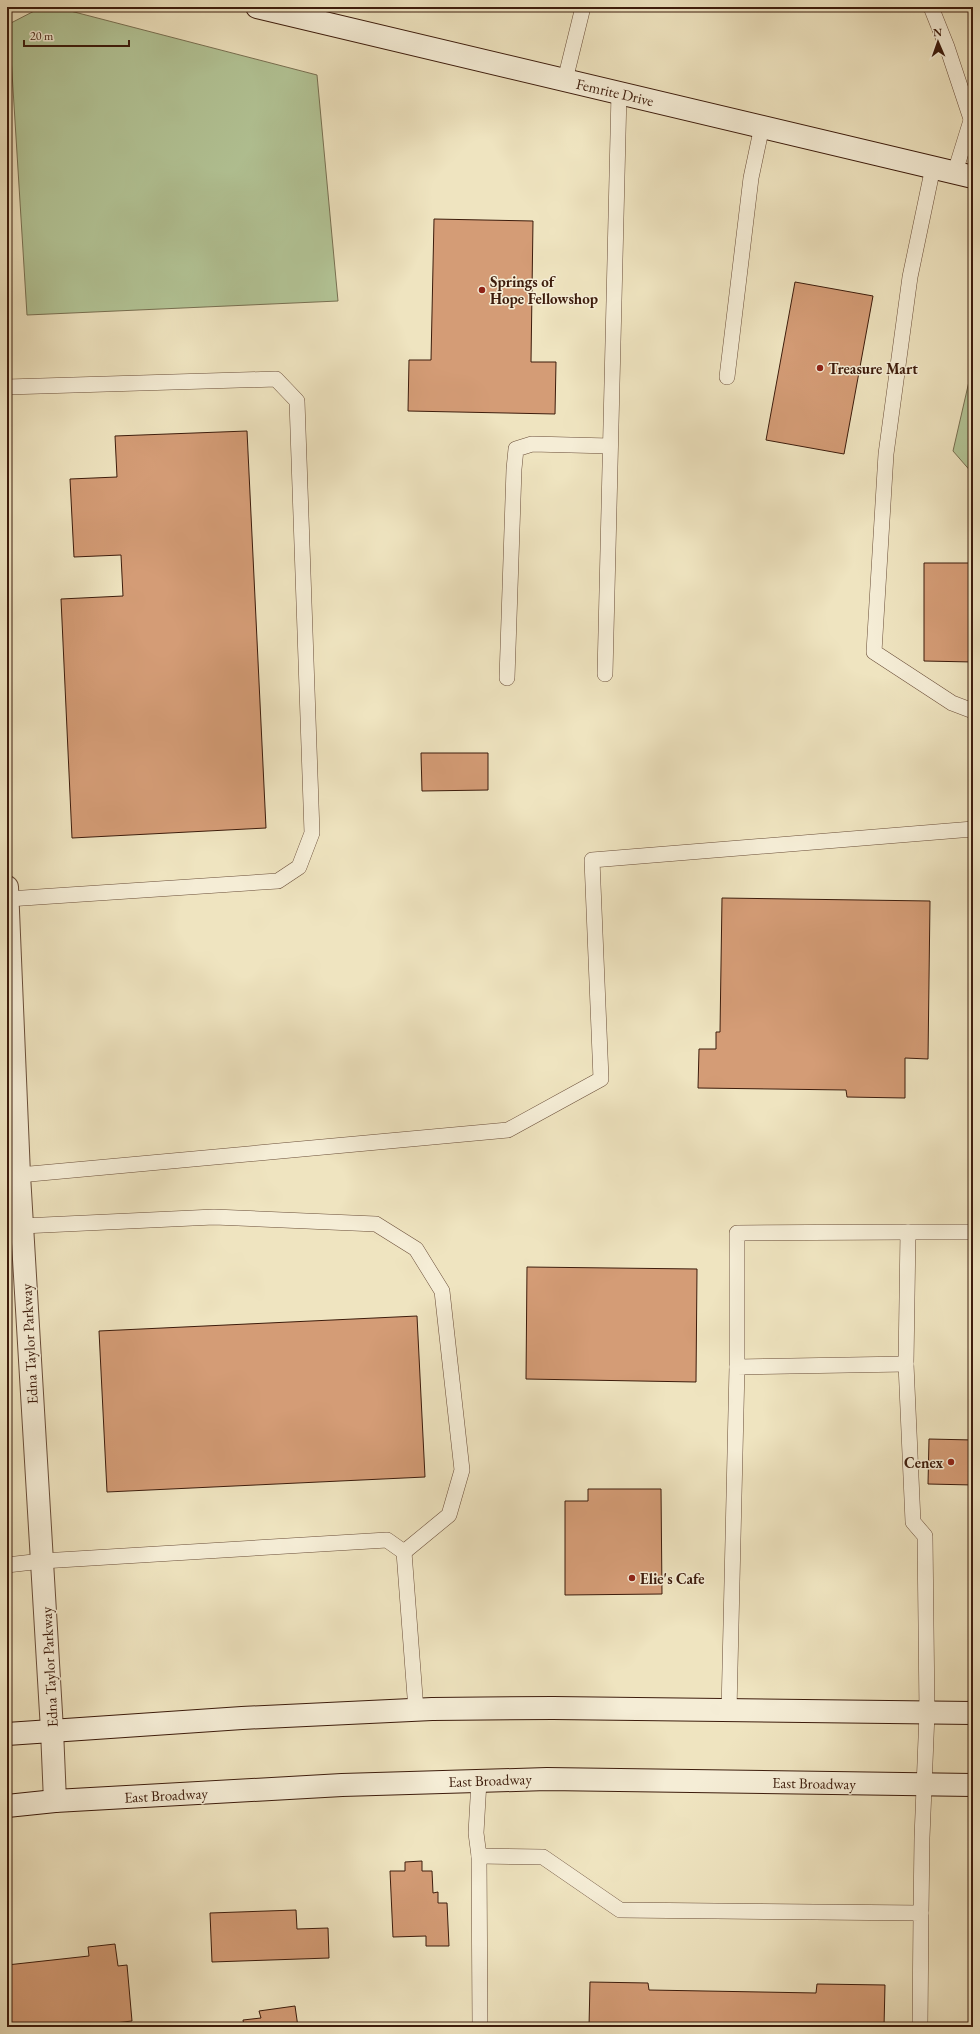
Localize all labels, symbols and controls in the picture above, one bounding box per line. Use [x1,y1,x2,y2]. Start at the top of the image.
scale bar [24,22,129,48]
north arrow [918,22,958,62]
text: N [933,25,942,39]
text: 20 m [30,28,54,44]
street label: Femrite Drive [574,74,656,110]
place label: Springs of Hope Fellowshop [490,272,598,308]
marker: Springs of Hope Fellowshop [477,285,487,295]
place label: Treasure Mart [828,359,918,378]
marker: Treasure Mart [815,363,825,373]
street label: Edna Taylor Parkway [16,1283,42,1405]
place label: Cenex [904,1453,943,1472]
marker: Cenex [946,1457,956,1467]
place label: Elie's Cafe [640,1569,704,1588]
marker: Elie's Cafe [627,1573,637,1583]
street label: Edna Taylor Parkway [36,1606,62,1728]
street label: East Broadway [448,1769,533,1791]
street label: East Broadway [772,1773,856,1793]
street label: East Broadway [124,1783,209,1807]

